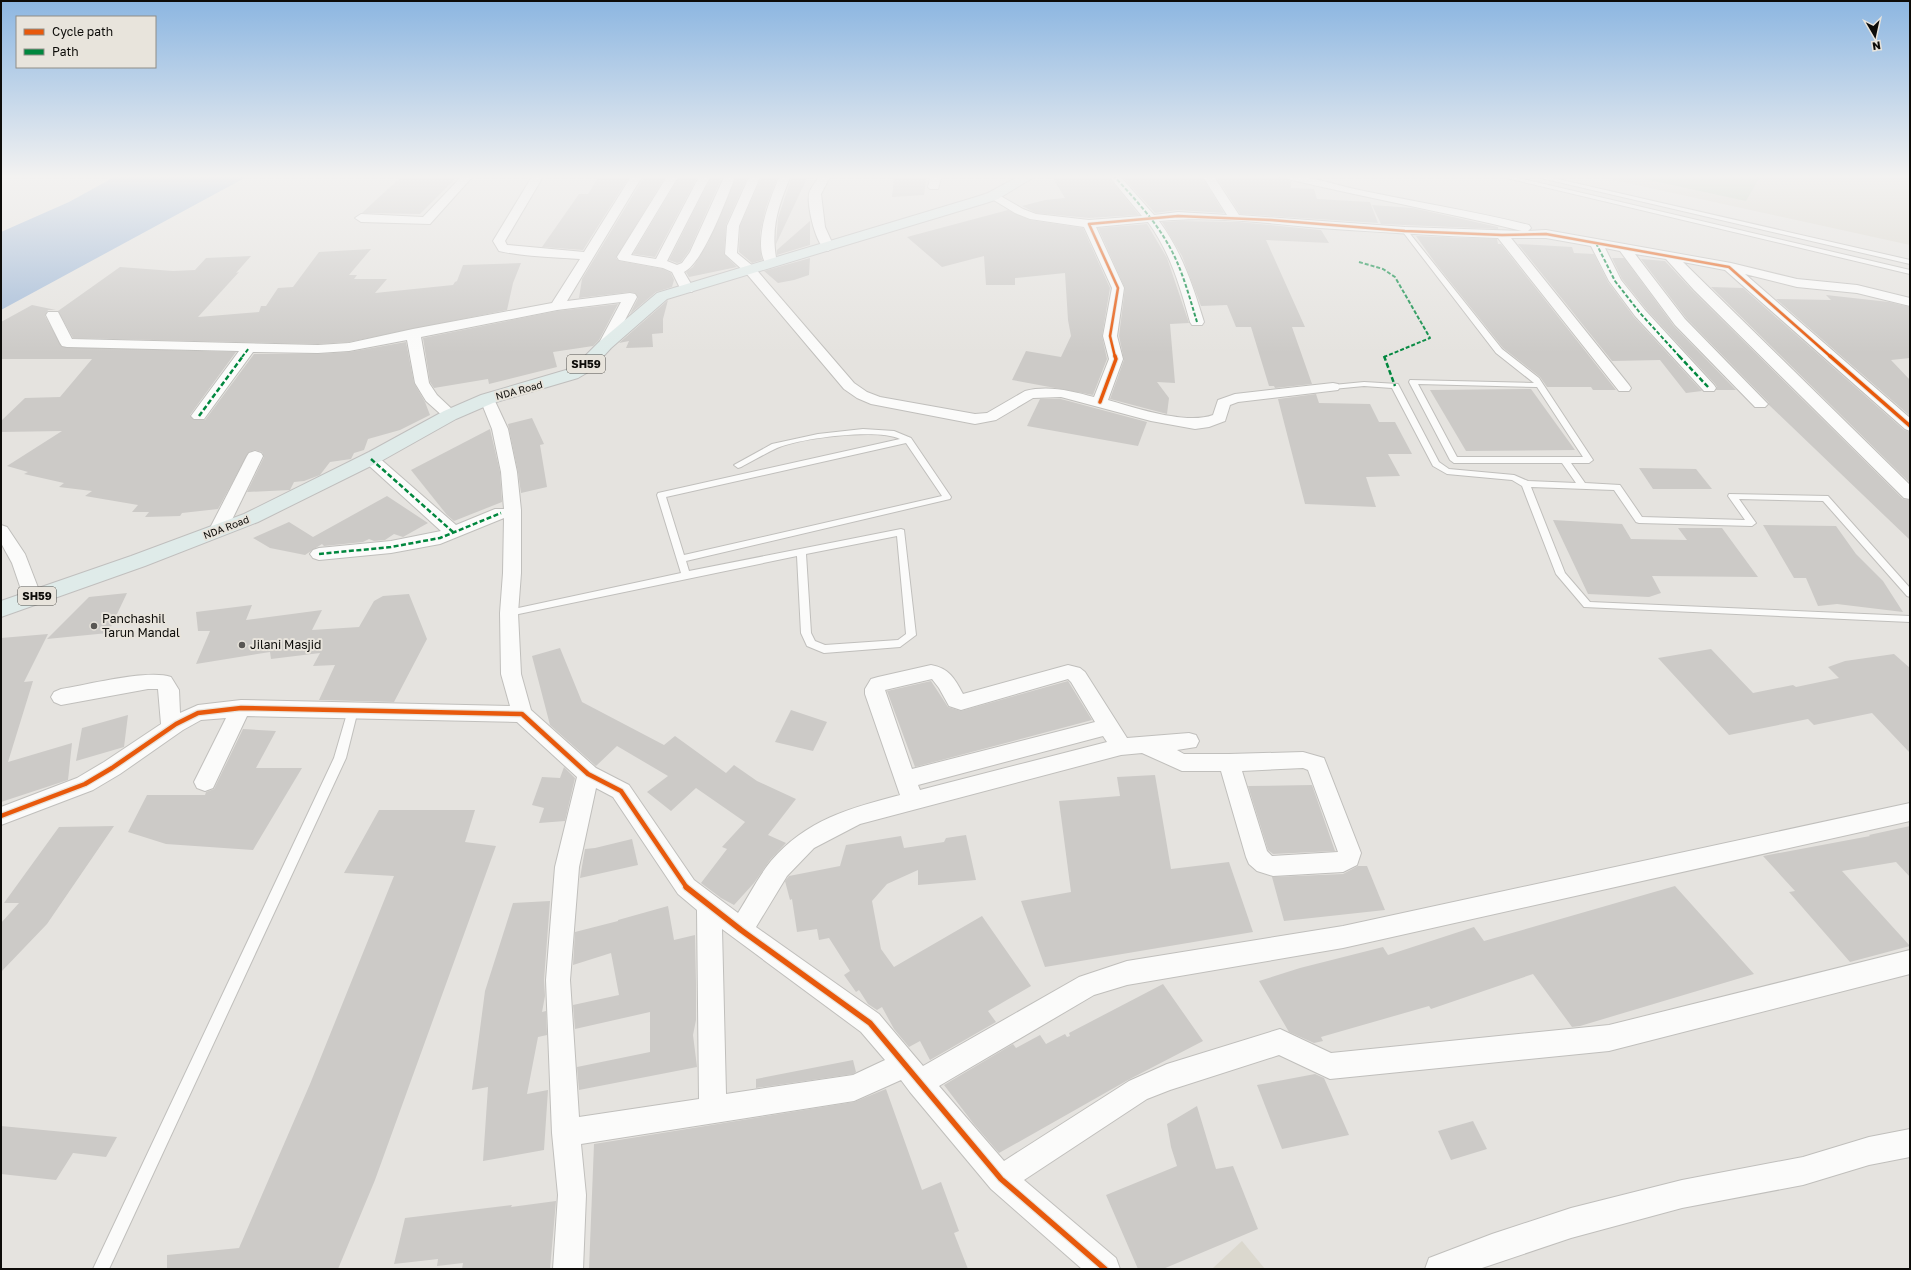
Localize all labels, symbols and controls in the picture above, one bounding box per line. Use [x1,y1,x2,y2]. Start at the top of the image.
legend [16,16,156,68]
north arrow [1855,16,1895,56]
text: Cycle path [52,24,113,39]
text: N [1871,39,1882,53]
text: Path [52,44,79,59]
road number: SH59 [567,355,605,373]
street label: NDA Road [494,378,544,402]
street label: NDA Road [201,513,251,541]
road number: SH59 [18,587,56,605]
place label: Panchashil Tarun Mandal [102,611,180,640]
marker: Panchashil Tarun Mandal [89,621,99,631]
place label: Jilani Masjid [250,637,321,652]
marker: Jilani Masjid [237,640,247,650]

